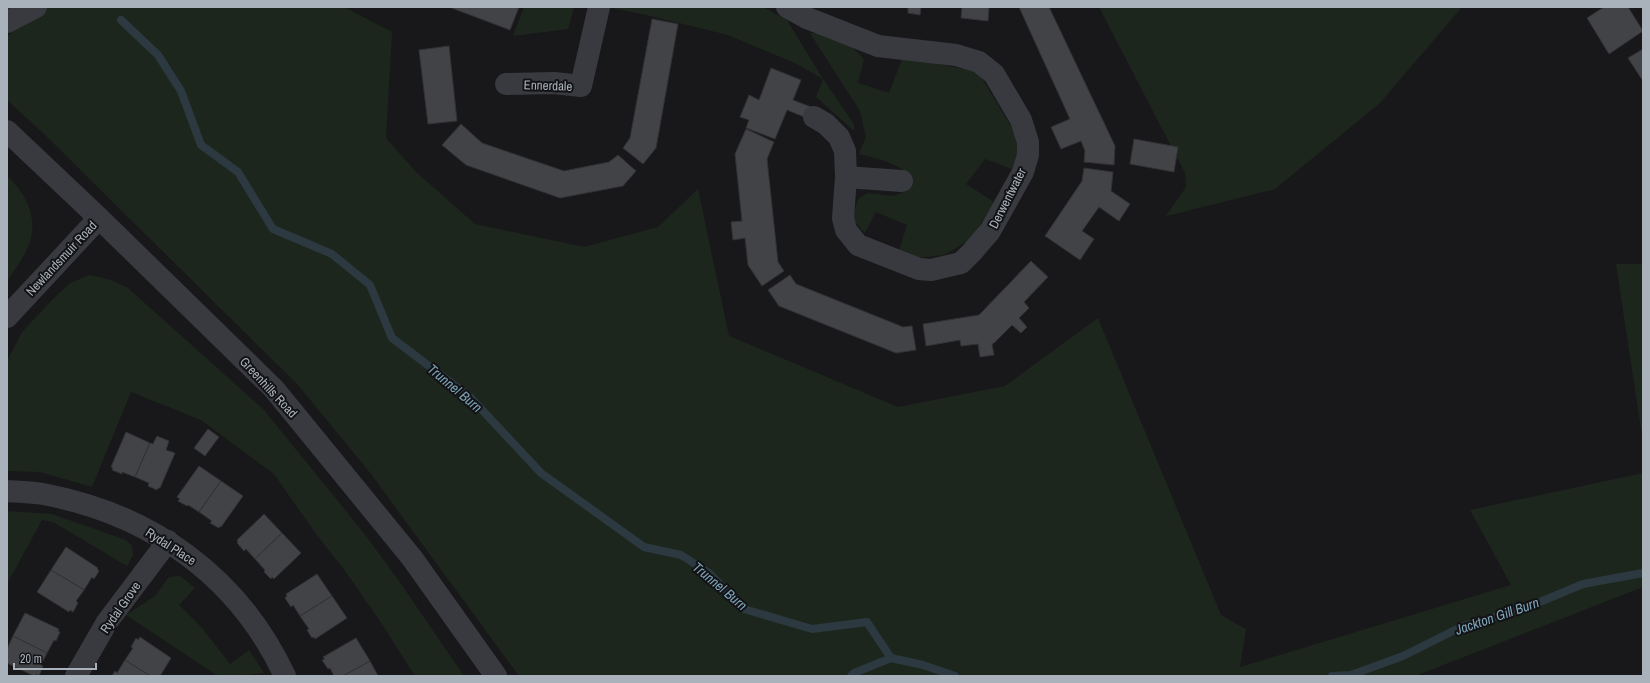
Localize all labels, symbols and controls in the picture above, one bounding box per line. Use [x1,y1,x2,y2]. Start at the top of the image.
street label: Ennerdale [523,76,573,95]
street label: Derwentwater [985,165,1030,231]
street label: Newlandsmuir Road [22,217,101,299]
street label: Greenhills Road [236,353,301,421]
water label: Trunnel Burn [424,360,486,416]
street label: Rydal Place [142,524,199,569]
water label: Trunnel Burn [689,558,751,614]
street label: Rydal Grove [96,578,144,636]
water label: Jackton Gill Burn [1452,593,1541,639]
scale bar [14,645,96,671]
text: 20 m [20,651,42,667]

